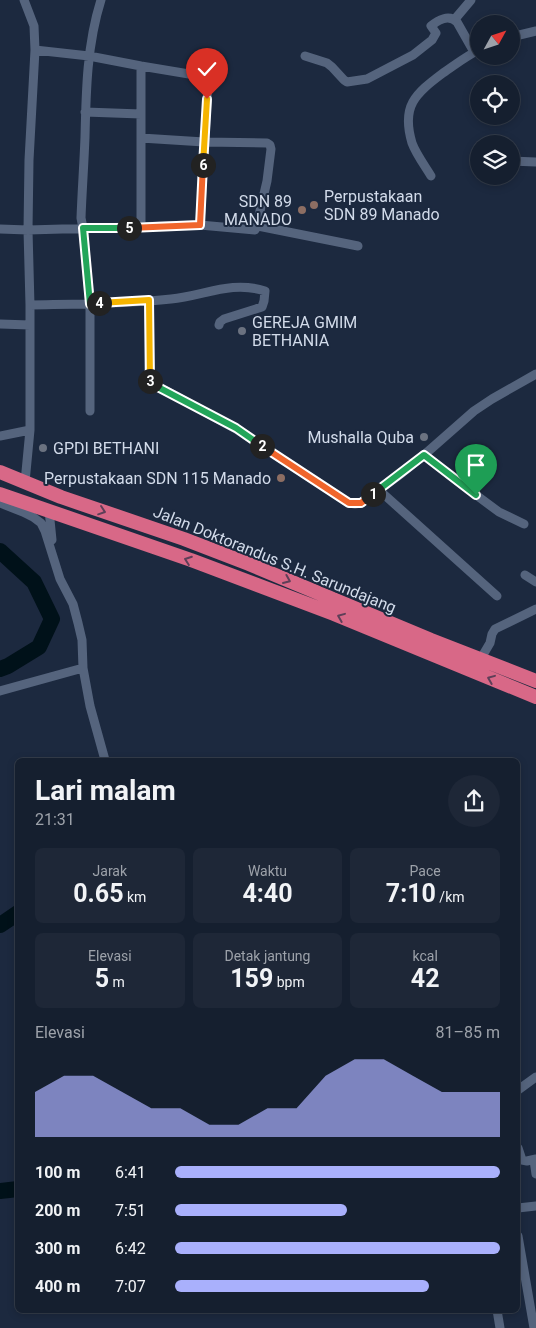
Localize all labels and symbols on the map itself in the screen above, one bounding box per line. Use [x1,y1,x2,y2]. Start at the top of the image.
north arrow [470,15,520,65]
pin [186,48,228,99]
pin: 6 [190,152,216,178]
place label: Perpustakaan SDN 89 Manado [324,187,440,224]
place label: SDN 89 MANADO [224,192,292,229]
marker: Perpustakaan SDN 89 Manado [308,199,320,211]
marker: SDN 89 MANADO [296,204,308,216]
pin: 5 [116,216,142,240]
pin: 4 [86,290,112,316]
place label: GEREJA GMIM BETHANIA [252,313,357,350]
marker: GEREJA GMIM BETHANIA [236,325,248,337]
pin: 3 [138,368,162,394]
place label: Mushalla Quba [307,428,414,447]
marker: Mushalla Quba [418,431,430,443]
pin: 2 [250,434,274,458]
place label: GPDI BETHANI [53,439,159,458]
marker: GPDI BETHANI [37,442,49,454]
pin [455,444,497,495]
place label: Perpustakaan SDN 115 Manado [44,469,271,488]
marker: Perpustakaan SDN 115 Manado [275,472,287,484]
pin: 1 [360,482,386,506]
street label: Jalan Doktorandus S.H. Sarundajang [151,502,399,617]
one-way arrow [97,505,106,515]
one-way arrow [185,556,193,566]
one-way arrow [282,574,291,585]
one-way arrow [337,613,345,623]
one-way arrow [487,674,496,685]

